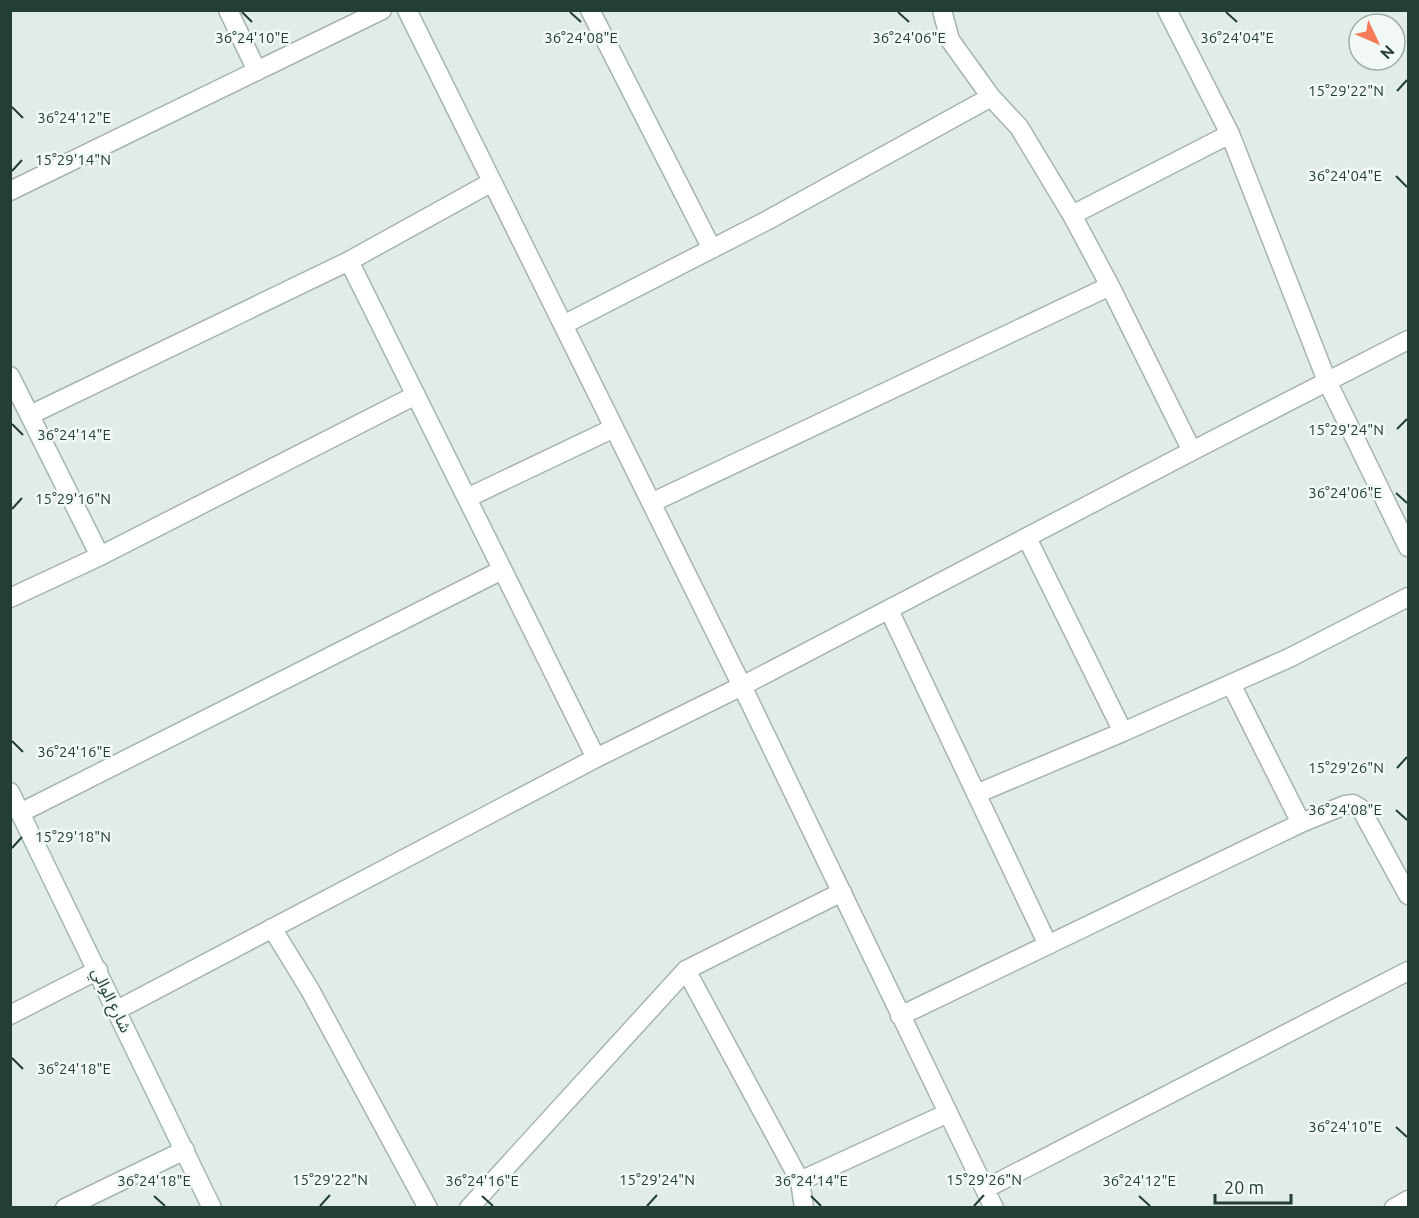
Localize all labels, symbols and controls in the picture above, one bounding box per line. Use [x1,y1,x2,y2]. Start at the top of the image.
north arrow [1347,12,1407,72]
text: 36°24'10"E [215,29,289,46]
text: 36°24'08"E [544,29,618,46]
text: 36°24'06"E [872,29,946,46]
text: 36°24'04"E [1200,29,1274,46]
text: N [1377,42,1398,63]
text: 15°29'22"N [1308,82,1384,99]
text: 36°24'12"E [37,109,111,126]
text: 15°29'14"N [35,151,111,168]
text: 36°24'04"E [1308,167,1382,184]
text: 15°29'24"N [1308,421,1384,438]
text: 36°24'14"E [37,426,111,443]
text: 36°24'06"E [1308,484,1382,501]
text: 15°29'16"N [35,490,111,507]
text: 36°24'16"E [37,743,111,760]
text: 15°29'26"N [1308,759,1384,776]
text: 36°24'08"E [1308,801,1382,818]
text: 15°29'18"N [35,828,111,845]
street label: شارع الوالي [85,965,135,1037]
text: 36°24'18"E [37,1060,111,1077]
text: 36°24'10"E [1308,1118,1382,1135]
scale bar [1215,1167,1292,1205]
text: 15°29'22"N [292,1171,368,1188]
text: 15°29'24"N [619,1171,695,1188]
text: 15°29'26"N [946,1171,1022,1188]
text: 36°24'18"E [117,1172,191,1189]
text: 36°24'16"E [445,1172,519,1189]
text: 36°24'14"E [774,1172,848,1189]
text: 36°24'12"E [1102,1172,1176,1189]
text: 20 m [1224,1177,1264,1197]

